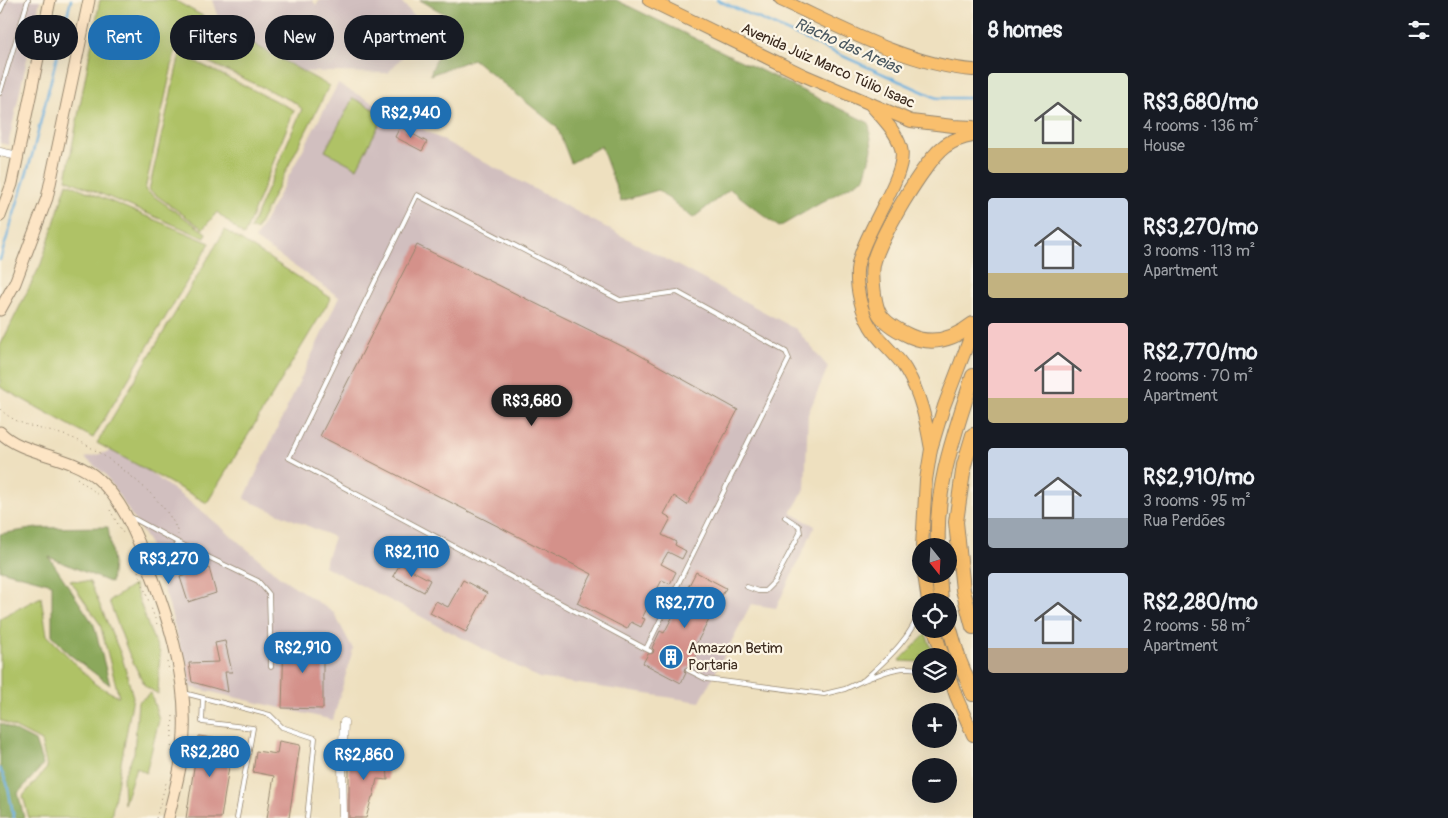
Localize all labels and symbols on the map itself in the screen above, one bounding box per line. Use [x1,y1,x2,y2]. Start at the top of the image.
water label: Riacho das Areias [792,14,906,79]
street label: Avenida Juiz Marco Túlio Isaac [738,19,918,113]
pin: R$2,940 [365,96,457,139]
pin: R$3,680 [486,384,578,427]
pin: R$2,110 [366,536,458,578]
north arrow [912,538,958,582]
pin: R$3,270 [123,542,215,585]
pin: R$2,770 [639,586,731,629]
pin: R$2,910 [257,632,349,674]
place label: Amazon Betim Portaria [688,639,783,675]
building icon: Amazon Betim Portaria [658,644,684,670]
pin: R$2,280 [164,736,256,778]
pin: R$2,860 [318,738,410,781]

